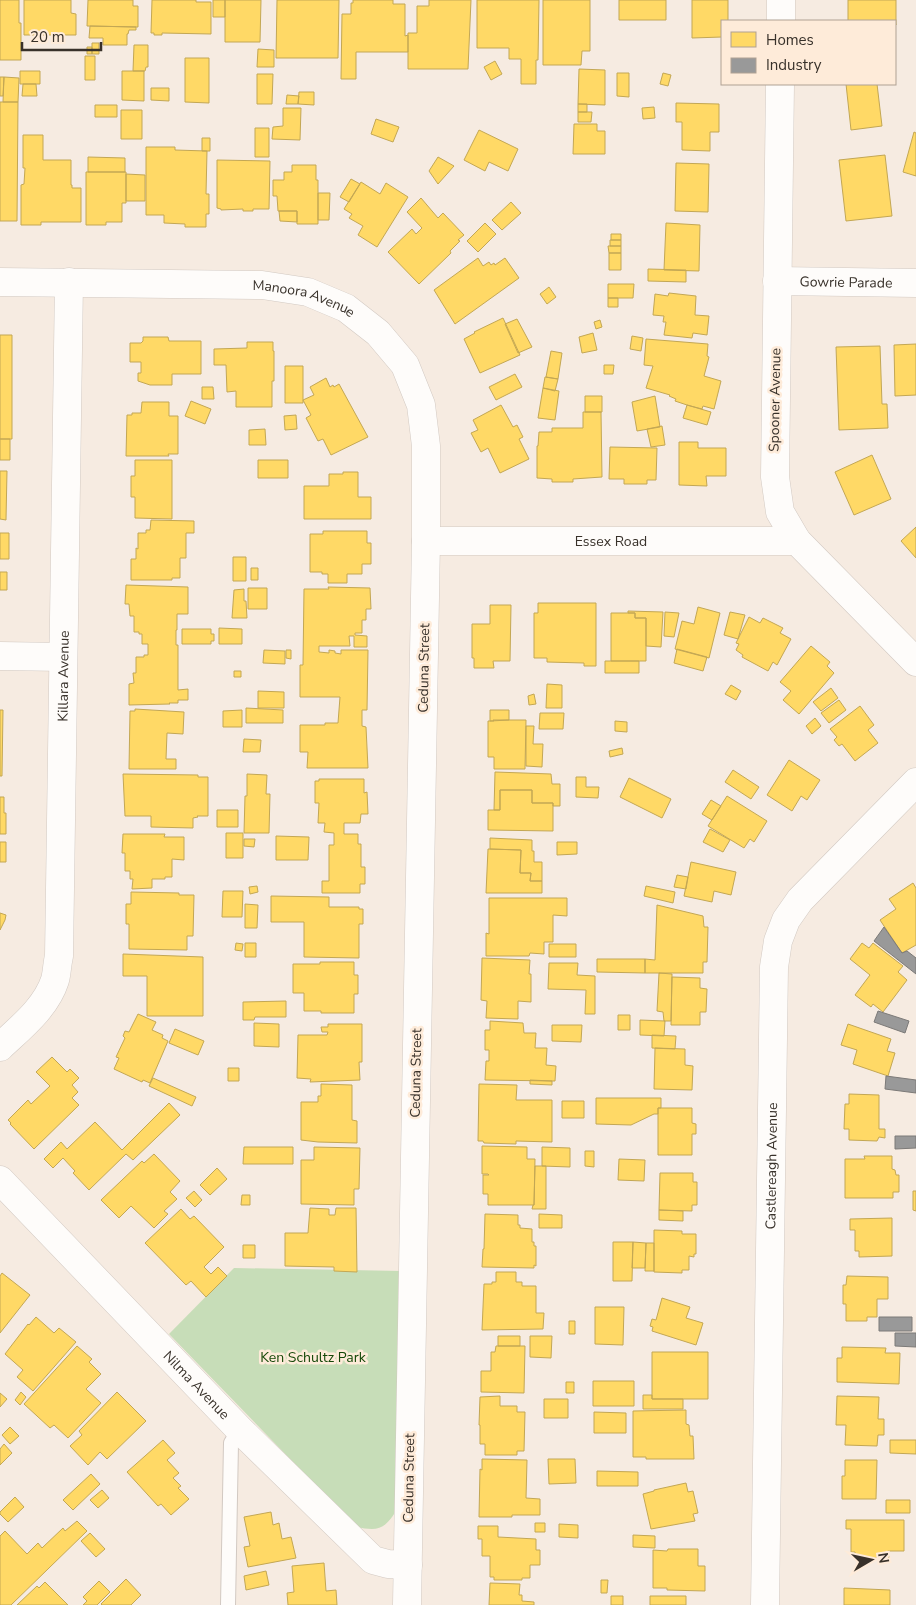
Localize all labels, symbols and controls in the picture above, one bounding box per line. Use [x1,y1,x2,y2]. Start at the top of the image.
scale bar [22,20,101,52]
legend [721,20,896,85]
text: 20 m [30,27,65,47]
text: Homes [766,30,814,50]
text: Industry [766,55,822,75]
street label: Gowrie Parade [799,272,893,292]
street label: Manoora Avenue [253,275,359,321]
street label: Spooner Avenue [765,348,785,452]
street label: Essex Road [575,532,647,551]
street label: Ceduna Street [414,623,434,713]
street label: Killara Avenue [53,630,73,722]
street label: Ceduna Street [406,1028,426,1118]
street label: Castlereagh Avenue [761,1102,782,1230]
street label: Nilma Avenue [159,1346,234,1423]
park label: Ken Schultz Park [260,1348,367,1367]
street label: Ceduna Street [399,1433,419,1523]
north arrow [846,1535,896,1585]
text: N [873,1551,894,1565]

